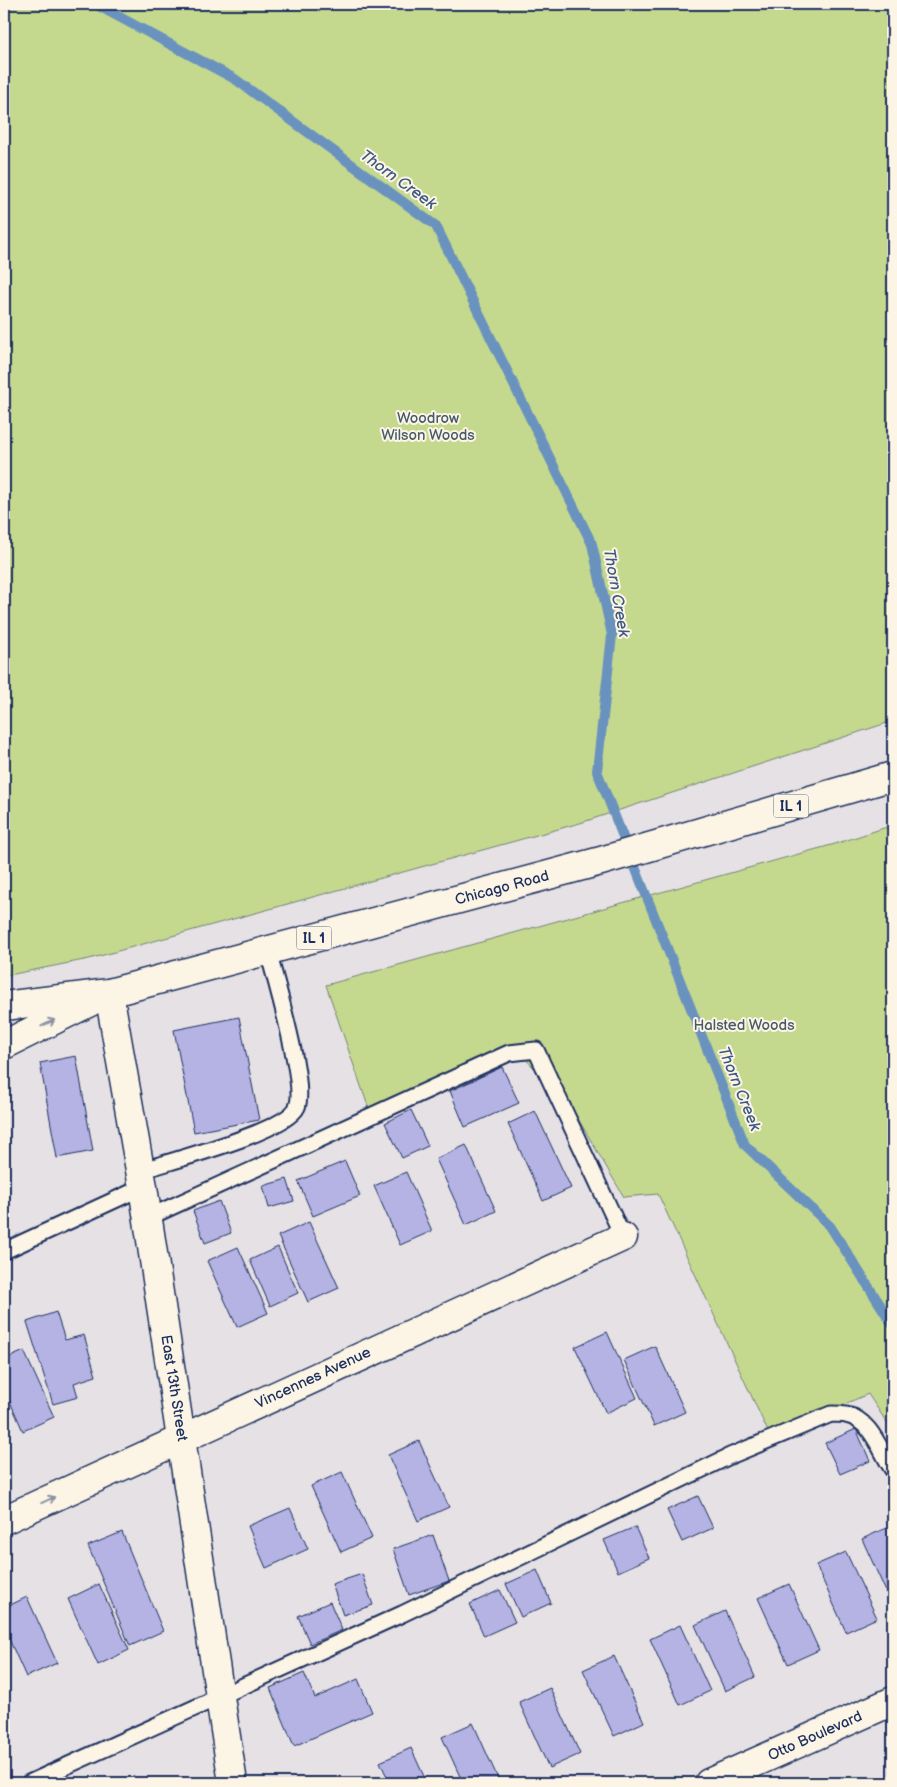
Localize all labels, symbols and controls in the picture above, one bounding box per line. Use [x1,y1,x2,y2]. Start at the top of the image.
water label: Thorn Creek [356,146,441,215]
park label: Woodrow Wilson Woods [381,409,475,445]
water label: Thorn Creek [599,547,633,640]
road number: IL 1 [774,794,808,818]
street label: Chicago Road [453,866,551,910]
road number: IL 1 [296,926,332,950]
park label: Halsted Woods [693,1016,795,1035]
one-way arrow [40,1018,55,1028]
water label: Thorn Creek [713,1044,765,1135]
street label: East 13th Street [156,1334,192,1443]
street label: Vincennes Avenue [252,1343,374,1413]
one-way arrow [40,1494,55,1504]
street label: Otto Boulevard [765,1707,865,1765]

